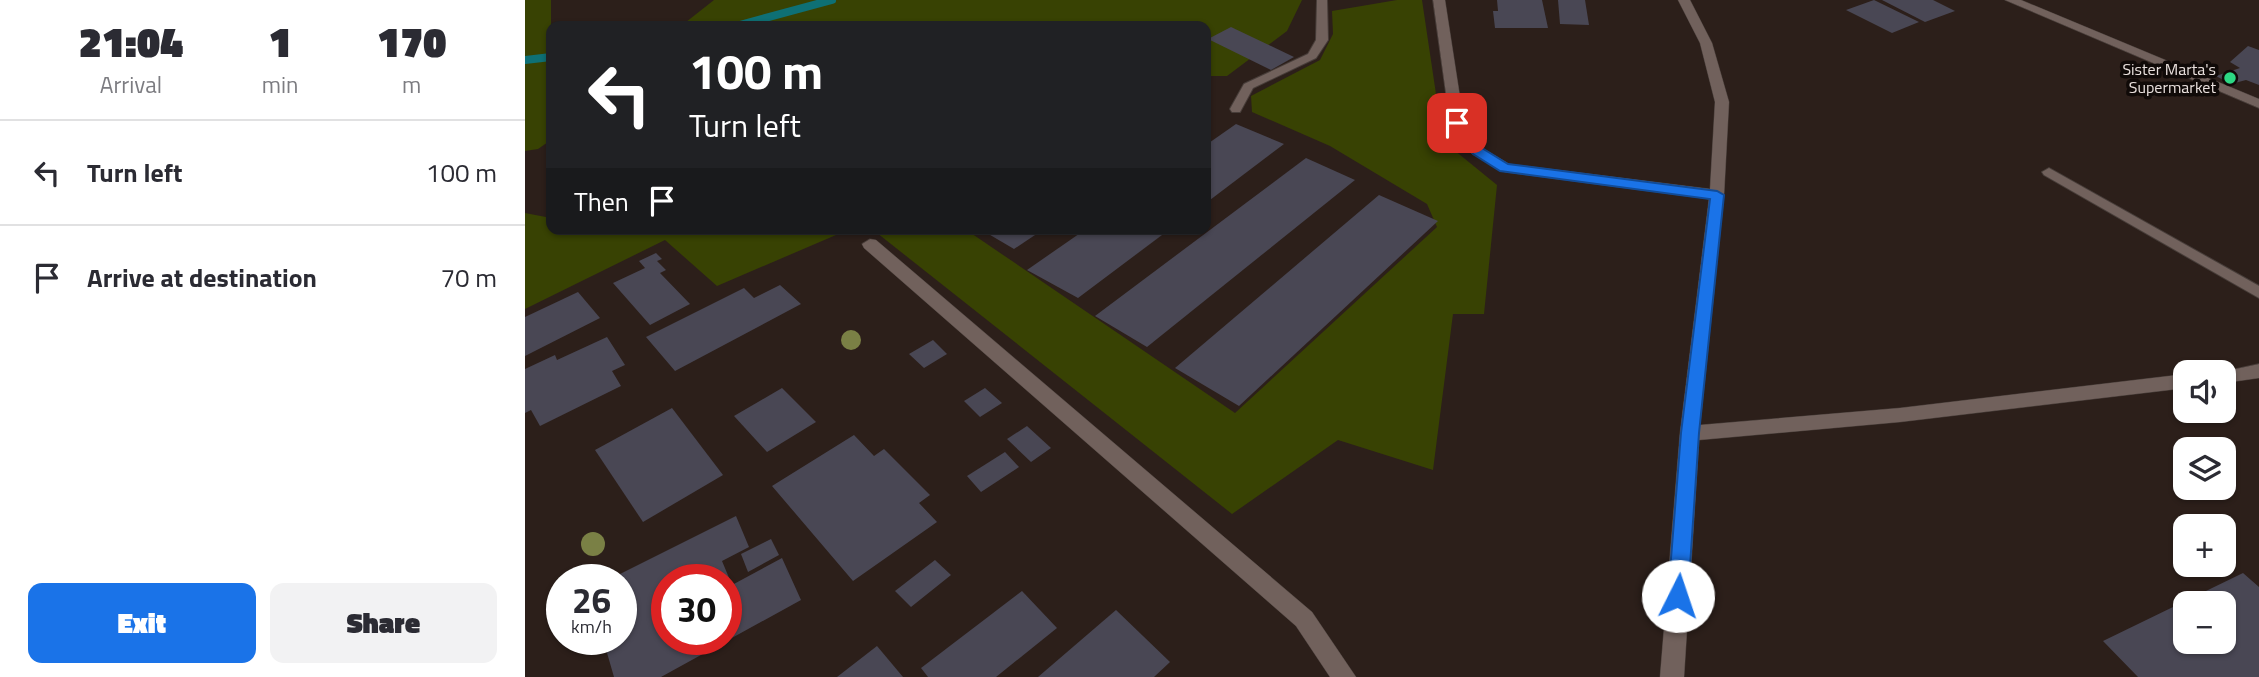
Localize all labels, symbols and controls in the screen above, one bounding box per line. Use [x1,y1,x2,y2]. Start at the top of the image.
text: 21:04 [79,9,183,73]
text: 1 [269,9,292,73]
text: 170 [377,9,446,73]
text: 100 m [689,33,823,108]
icon: left [574,49,665,140]
place label: Sister Marta's Supermarket [2122,57,2216,99]
text: Arrival [100,67,162,102]
text: min [262,67,298,102]
text: m [402,67,421,102]
marker: Sister Marta's Supermarket [2222,70,2238,86]
pin [1427,93,1487,153]
text: Turn left [689,101,801,149]
icon: arrive [1438,104,1476,142]
text: Turn left [87,153,182,192]
text: 100 m [426,153,497,192]
icon: left [28,154,66,192]
text: Then [574,182,629,221]
icon: arrive [643,182,681,220]
text: Arrive at destination [87,258,317,297]
text: 70 m [440,258,497,297]
icon: arrive [28,259,66,297]
map controls [2173,360,2236,654]
button: sound [2173,360,2236,423]
button: layers [2173,437,2236,500]
button: + [2173,514,2236,577]
position arrow [1641,559,1715,633]
speed limit sign: 30 [651,564,742,655]
text: 26 [572,573,611,627]
button: Exit [28,583,256,663]
button: Share [270,583,497,663]
button: − [2173,591,2236,654]
text: km/h [571,613,612,640]

